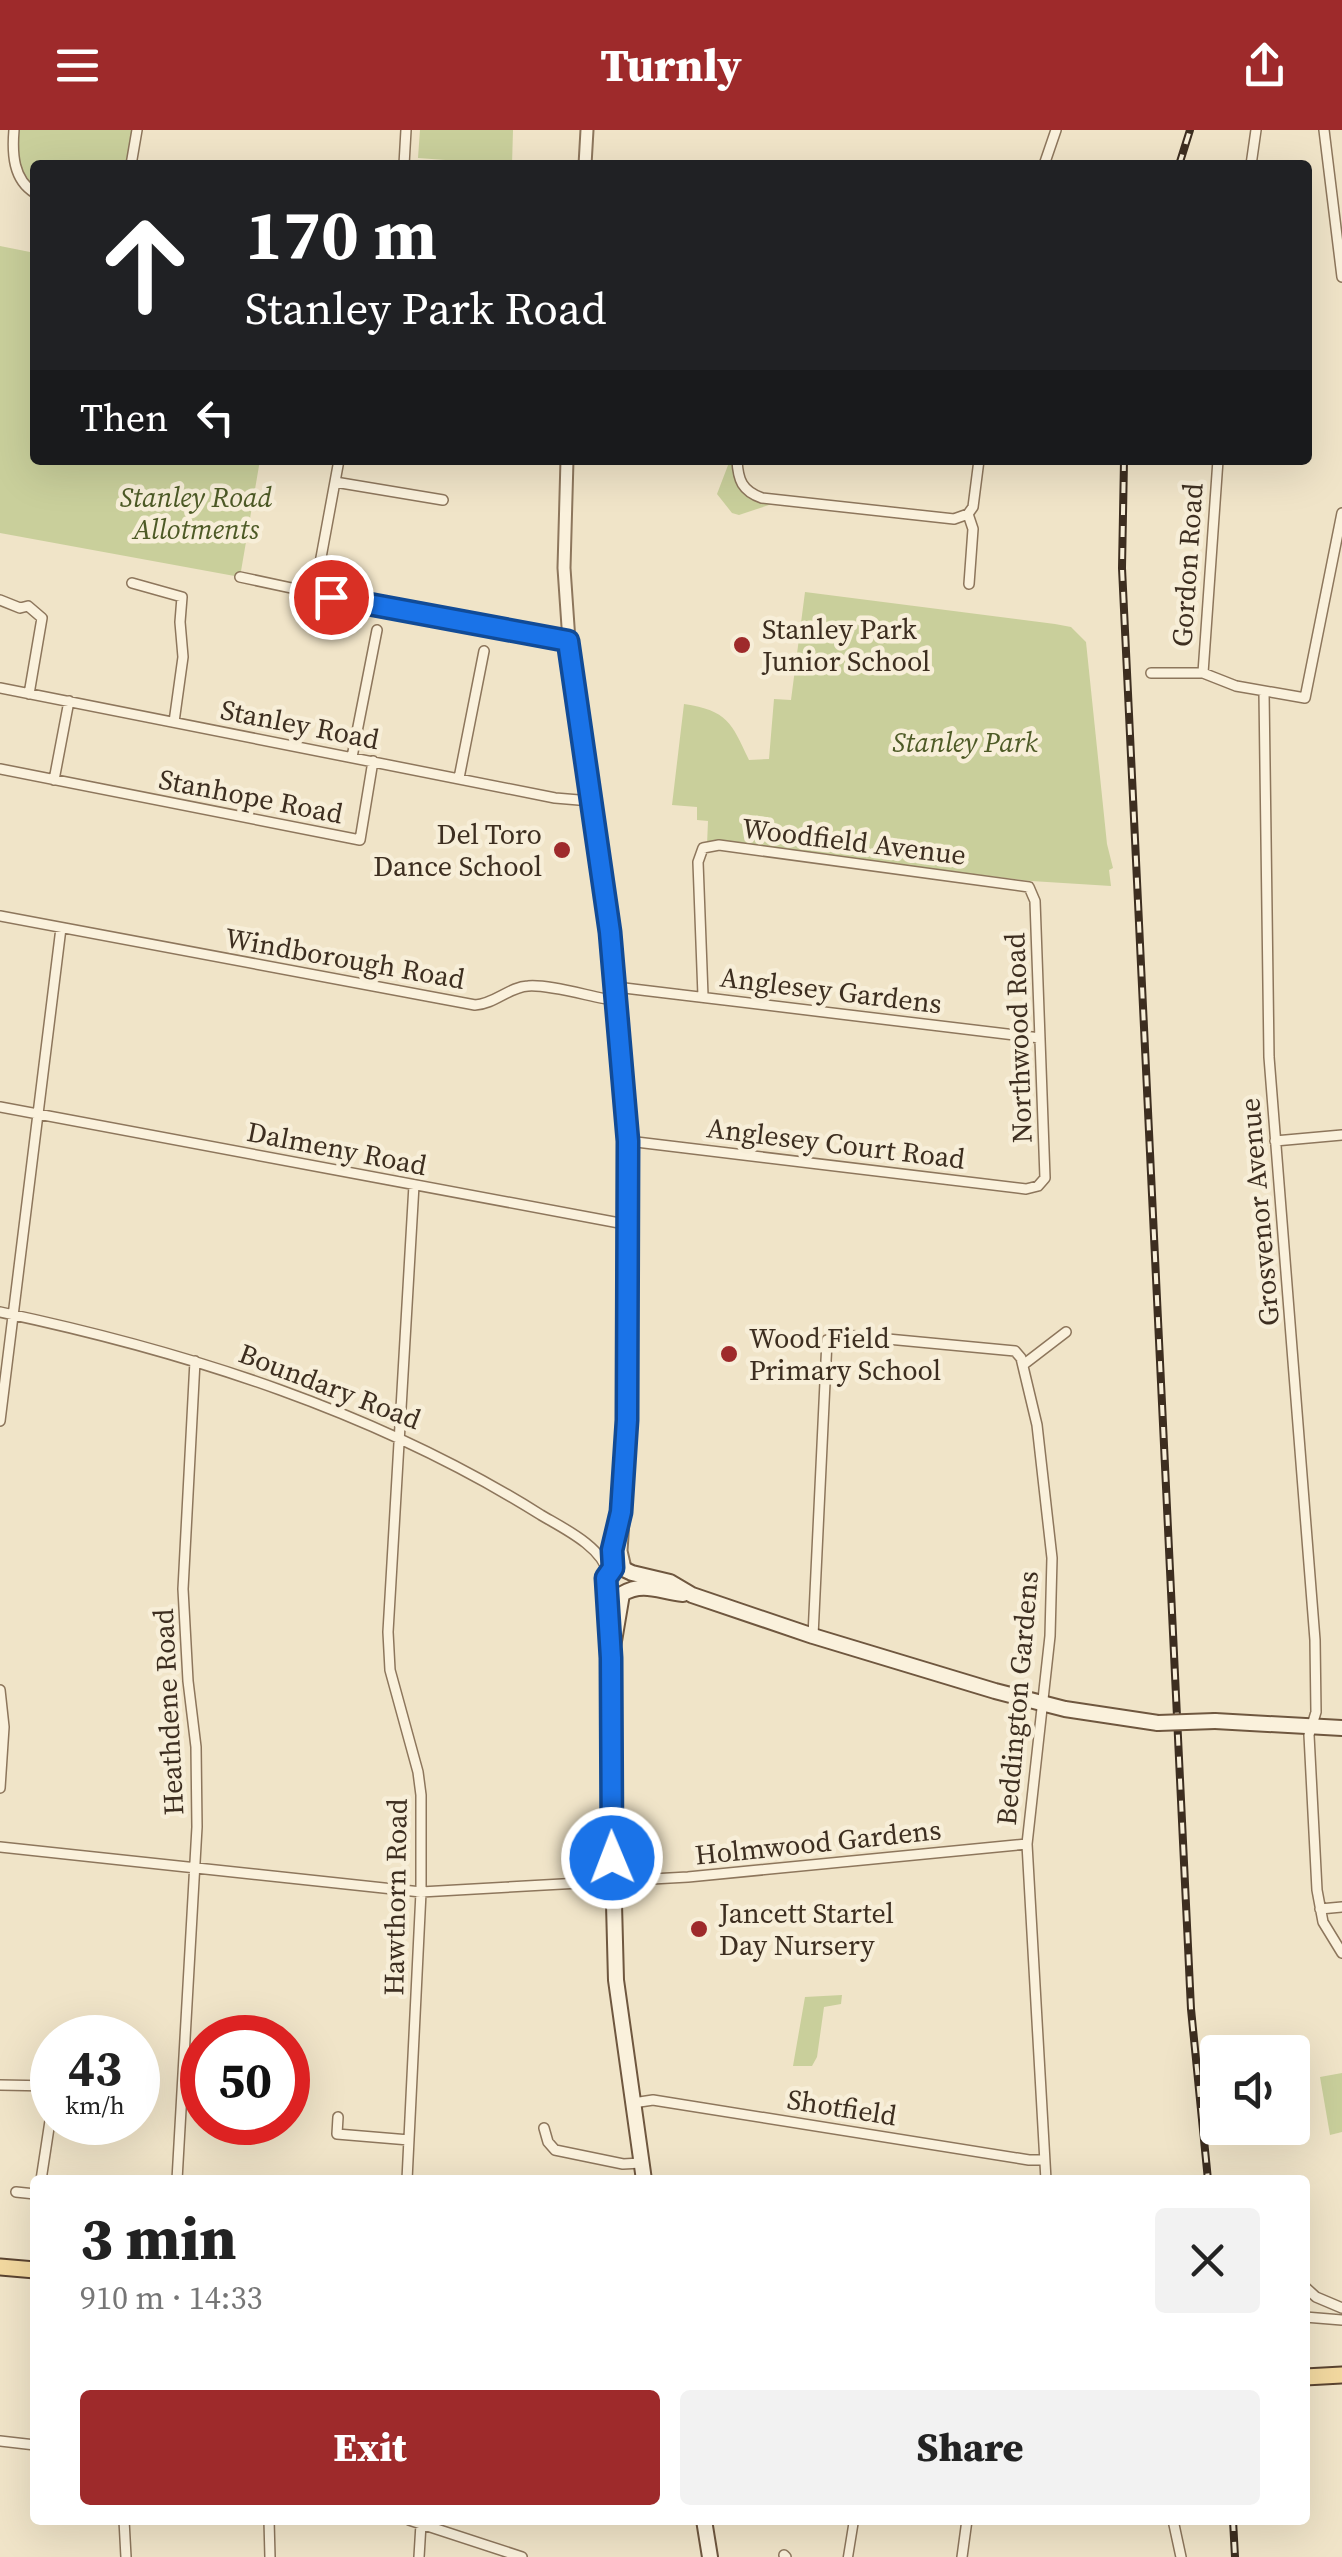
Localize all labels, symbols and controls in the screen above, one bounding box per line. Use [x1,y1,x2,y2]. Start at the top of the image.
text: Turnly [600,34,742,96]
icon: menu [50,38,105,93]
icon: share [1237,38,1292,93]
text: 170 m [245,186,437,282]
icon: ahead [80,200,210,330]
text: Stanley Park Road [245,277,606,339]
icon: left [188,390,243,445]
text: Then [80,392,168,444]
park label: Stanley Road Allotments [120,478,273,548]
street label: Gordon Road [1162,482,1212,648]
pin [289,555,374,640]
icon: arrive [304,570,359,625]
place label: Stanley Park Junior School [761,610,930,680]
marker: Stanley Park Junior School [731,634,753,656]
street label: Stanley Road [217,690,383,758]
park label: Stanley Park [892,723,1038,761]
street label: Stanhope Road [156,760,346,832]
street label: Woodfield Avenue [740,808,968,874]
place label: Del Toro Dance School [373,815,542,885]
marker: Del Toro Dance School [551,839,573,861]
street label: Windborough Road [222,918,468,998]
street label: Northwood Road [995,932,1041,1144]
street label: Anglesey Gardens [718,958,944,1022]
street label: Grosvenor Avenue [1230,1096,1288,1328]
street label: Anglesey Court Road [705,1108,967,1178]
street label: Dalmeny Road [244,1112,430,1184]
place label: Wood Field Primary School [749,1319,941,1389]
street label: Boundary Road [234,1334,427,1438]
marker: Wood Field Primary School [718,1343,740,1365]
street label: Beddington Gardens [987,1569,1047,1827]
street label: Heathdene Road [144,1607,192,1816]
street label: Hawthorn Road [374,1798,416,1996]
position arrow [560,1806,664,1910]
street label: Holmwood Gardens [693,1810,943,1874]
place label: Jancett Startel Day Nursery [718,1894,894,1964]
marker: Jancett Startel Day Nursery [688,1918,710,1940]
speed limit sign: 50 [180,2015,310,2145]
text: 43 [68,2033,122,2102]
map controls [1200,2035,1310,2145]
button: sound [1200,2035,1310,2145]
street label: Shotfield [785,2080,900,2134]
text: km/h [65,2088,125,2122]
text: 3 min [80,2197,236,2279]
button: close [1155,2208,1260,2313]
text: 910 m · 14:33 [80,2276,262,2320]
button: Exit [80,2390,660,2505]
button: Share [680,2390,1260,2505]

